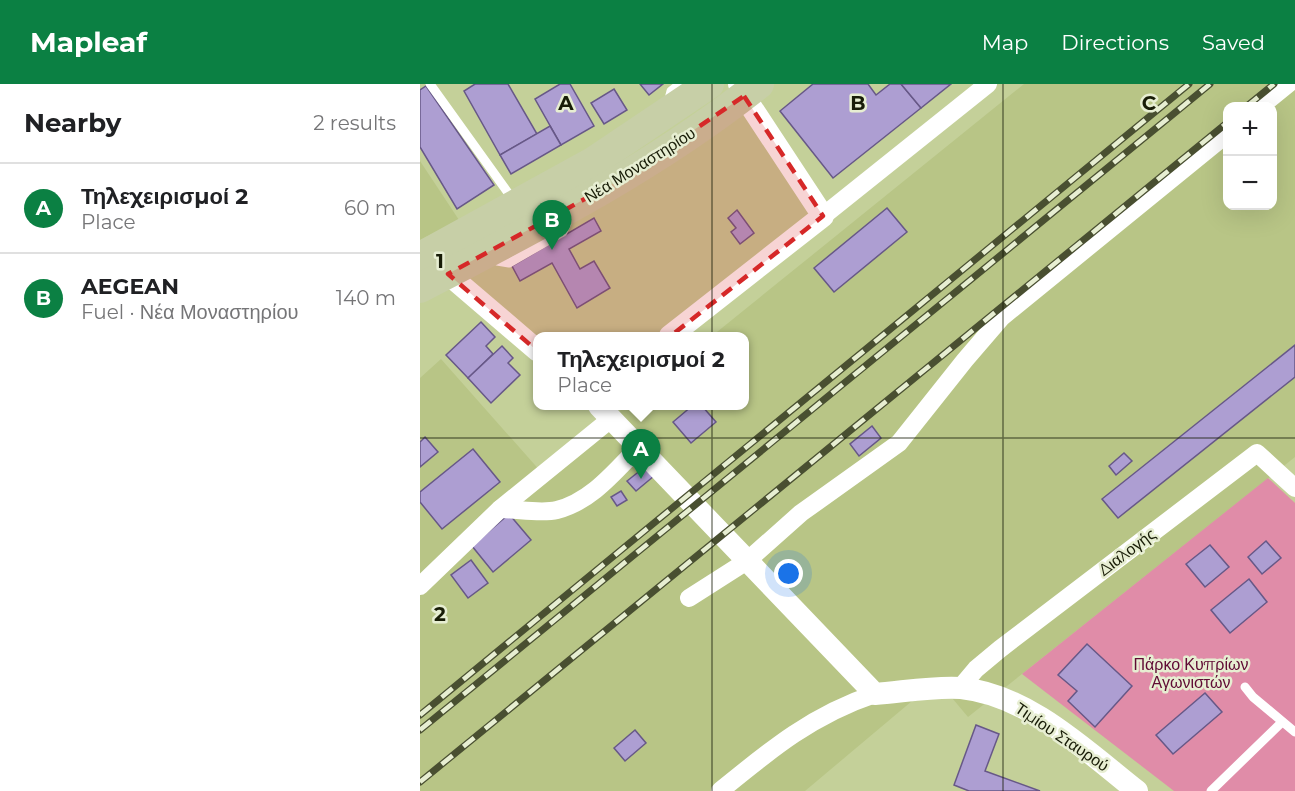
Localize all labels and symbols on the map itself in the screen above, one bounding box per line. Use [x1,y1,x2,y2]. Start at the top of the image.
text: A [557,91,574,115]
text: B [850,91,866,115]
text: C [1142,91,1157,115]
street label: Νέα Μοναστηρίου [581,123,699,207]
pin: B [532,200,572,250]
text: 1 [436,249,444,273]
pin: A [622,430,660,479]
street label: Διαλογής [1095,524,1159,580]
your location [774,559,803,588]
text: 2 [434,602,446,626]
park label: Πάρκο Κυπρίων Αγωνιστών [1134,655,1248,692]
street label: Τιμίου Σταυρού [1012,699,1112,775]

